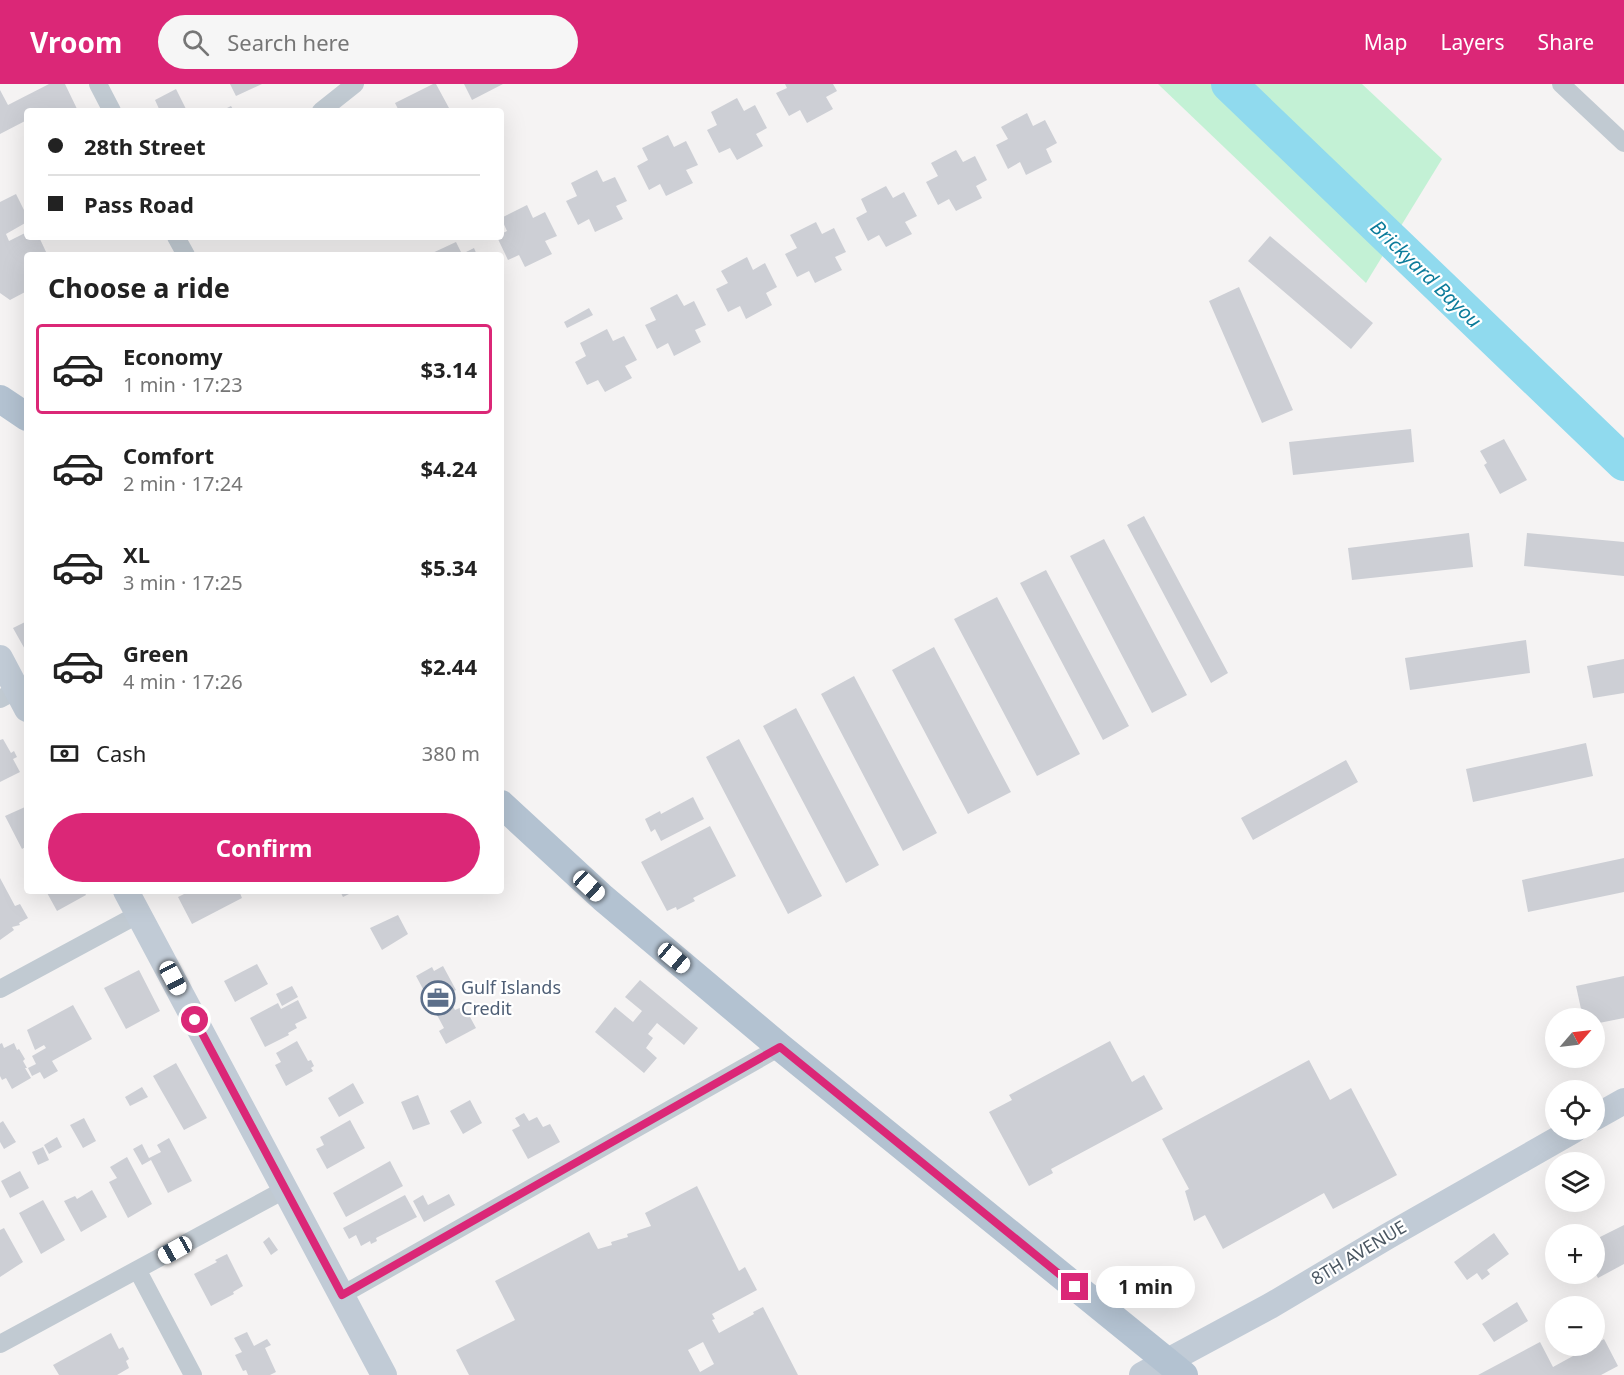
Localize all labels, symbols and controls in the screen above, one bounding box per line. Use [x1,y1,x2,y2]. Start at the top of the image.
search box [158,15,578,69]
text: Vroom [30,23,122,61]
icon: search [179,26,212,59]
text: Search here [227,27,350,57]
text: Map [1364,28,1408,56]
text: Layers [1441,28,1505,56]
text: Share [1538,28,1594,56]
text: 28th Street [84,131,206,161]
text: Pass Road [84,189,194,219]
water label: Brickyard Bayou [1365,214,1488,334]
text: Choose a ride [48,269,230,306]
text: Economy [123,341,222,371]
icon: car [51,342,105,396]
text: $3.14 [420,354,477,384]
text: 1 min · 17:23 [123,371,243,398]
text: Comfort [123,440,214,470]
icon: car [51,441,105,495]
text: $4.24 [420,453,477,483]
text: 2 min · 17:24 [123,470,243,497]
text: XL [123,539,150,569]
icon: car [51,540,105,594]
text: $5.34 [420,552,477,582]
text: 3 min · 17:25 [123,569,243,596]
text: Green [123,638,189,668]
icon: car [51,639,105,693]
text: $2.44 [420,651,477,681]
text: 4 min · 17:26 [123,668,243,695]
icon: cash [48,737,81,770]
text: Cash [96,738,146,768]
text: 380 m [422,740,480,767]
button: Confirm [48,813,480,882]
car [570,867,608,905]
car [654,940,694,976]
car [157,958,189,998]
place label: Gulf Islands Credit [461,975,561,1020]
office icon: Gulf Islands Credit [420,980,456,1016]
route start [181,1006,208,1033]
north arrow [1545,1008,1605,1068]
map controls [1545,1008,1605,1356]
button: locate [1545,1080,1605,1140]
button: layers [1545,1152,1605,1212]
street label: 8TH AVENUE [1307,1214,1410,1290]
button: + [1545,1224,1605,1284]
car [155,1233,195,1267]
callout: 1 min [1096,1266,1195,1308]
route end [1061,1273,1088,1300]
text: 1 min [1118,1273,1173,1300]
button: − [1545,1296,1605,1356]

